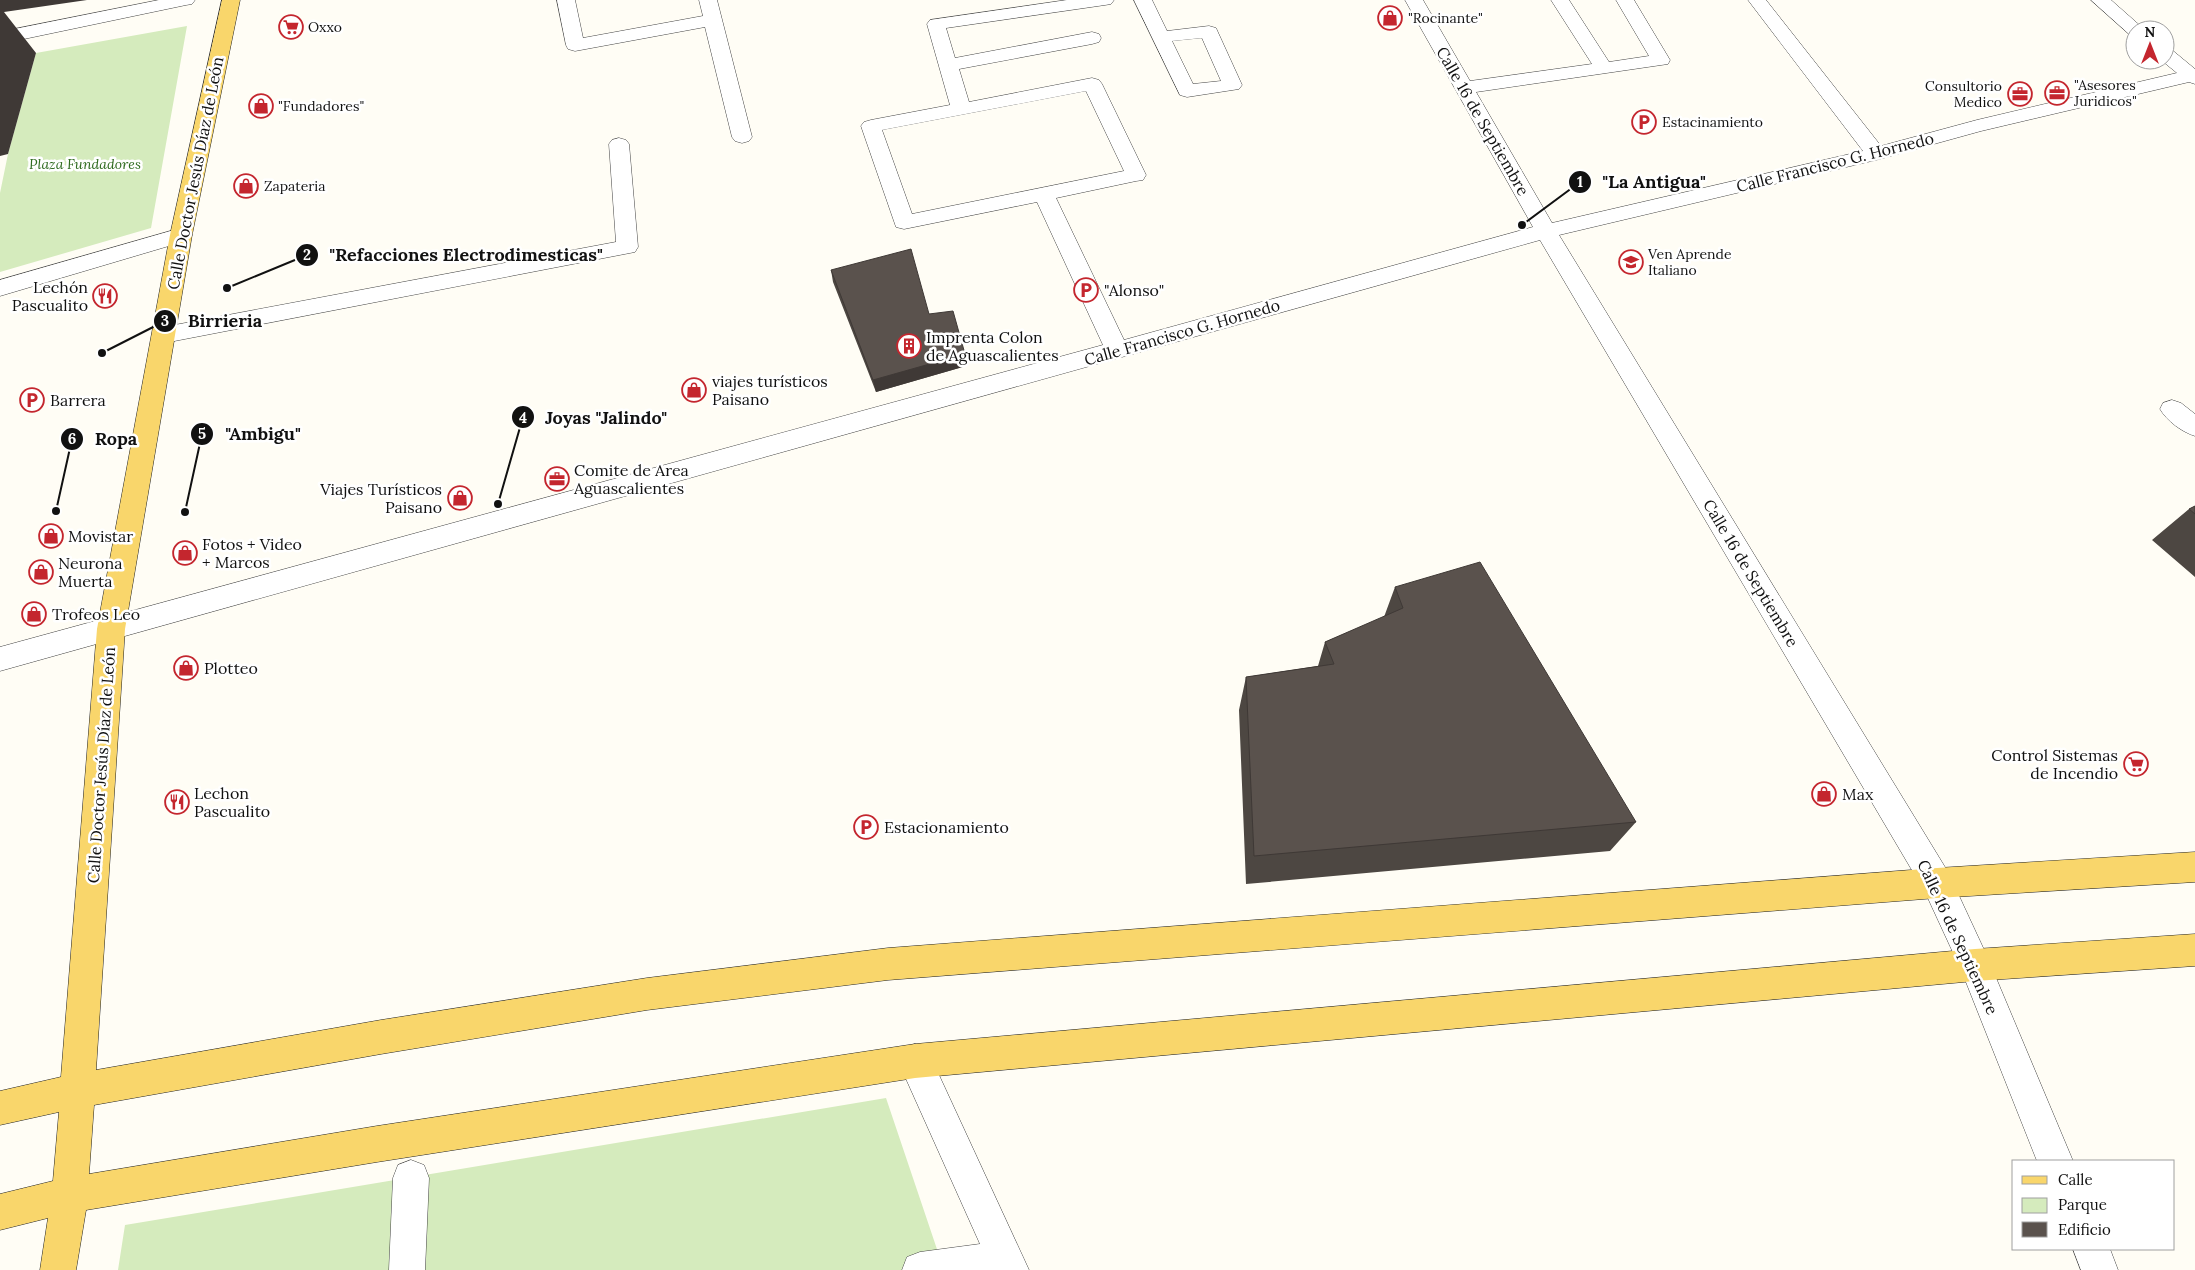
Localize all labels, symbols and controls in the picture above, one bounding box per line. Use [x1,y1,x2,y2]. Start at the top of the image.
shop icon: "Rocinante" [1377,5,1403,31]
place label: "Rocinante" [1408,9,1483,27]
supermarket icon: Oxxo [278,14,304,40]
place label: Oxxo [308,18,342,36]
north arrow [2125,20,2175,70]
text: N [2145,23,2156,41]
street label: Calle 16 de Septiembre [1432,43,1534,199]
street label: Calle Doctor Jesús Díaz de León [163,55,227,291]
place label: "Asesores Juridicos" [2073,76,2137,110]
place label: Consultorio Medico [1925,77,2002,111]
office icon: "Asesores Juridicos" [2044,80,2070,106]
office icon: Consultorio Medico [2007,81,2033,107]
shop icon: "Fundadores" [248,93,274,119]
place label: "Fundadores" [278,97,364,115]
parking icon: Estacinamiento [1631,109,1657,135]
place label: Estacinamiento [1662,113,1763,131]
street label: Calle Francisco G. Hornedo [1734,128,1936,196]
park label: Plaza Fundadores [29,155,141,173]
callout: "La Antigua" [1567,166,1716,199]
text: "La Antigua" [1602,170,1706,193]
text: 1 [1577,172,1583,191]
shop icon: Zapateria [233,173,259,199]
place label: Zapateria [264,177,325,195]
callout: "Refacciones Electrodimesticas" [294,238,613,271]
text: "Refacciones Electrodimesticas" [329,243,603,266]
text: 2 [303,245,311,264]
place label: Ven Aprende Italiano [1647,245,1732,279]
school or university icon: Ven Aprende Italiano [1618,249,1644,275]
place label: Lechón Pascualito [12,277,88,315]
parking icon: "Alonso" [1073,277,1099,303]
place label: "Alonso" [1104,280,1164,300]
restaurant icon: Lechón Pascualito [92,283,118,309]
street label: Calle Francisco G. Hornedo [1082,294,1282,370]
callout: Birrieria [152,304,272,337]
text: Birrieria [188,309,263,332]
text: 3 [161,311,169,330]
place label: Imprenta Colon de Aguascalientes [926,327,1059,365]
building icon: Imprenta Colon de Aguascalientes [896,333,922,359]
place label: viajes turísticos Paisano [712,371,828,409]
shop icon: viajes turísticos Paisano [681,377,707,403]
parking icon: Barrera [19,387,45,413]
place label: Barrera [50,390,106,410]
callout: Joyas "Jalindo" [510,401,677,434]
text: Joyas "Jalindo" [545,406,667,429]
text: 4 [519,408,527,427]
callout: "Ambigu" [190,417,311,450]
callout: Ropa [59,422,147,455]
text: "Ambigu" [225,422,301,445]
text: 5 [198,424,206,443]
text: Ropa [95,427,138,450]
text: 6 [68,429,76,448]
place label: Comite de Area Aguascalientes [573,460,689,498]
office icon: Comite de Area Aguascalientes [544,466,570,492]
place label: Viajes Turísticos Paisano [319,479,442,517]
shop icon: Viajes Turísticos Paisano [447,485,473,511]
street label: Calle 16 de Septiembre [1699,496,1803,651]
shop icon: Movistar [38,523,64,549]
place label: Movistar [68,526,133,546]
place label: Fotos + Video + Marcos [202,534,302,572]
shop icon: Fotos + Video + Marcos [172,540,198,566]
place label: Neurona Muerta [58,553,122,591]
shop icon: Neurona Muerta [28,559,54,585]
shop icon: Trofeos Leo [21,601,47,627]
place label: Trofeos Leo [52,604,140,624]
street label: Calle Doctor Jesús Díaz de León [83,646,119,884]
shop icon: Plotteo [173,655,199,681]
place label: Plotteo [204,658,258,678]
place label: Control Sistemas de Incendio [1991,745,2118,783]
supermarket icon: Control Sistemas de Incendio [2123,751,2149,777]
shop icon: Max [1811,781,1837,807]
place label: Lechon Pascualito [194,783,270,821]
place label: Max [1842,784,1874,804]
restaurant icon: Lechon Pascualito [164,789,190,815]
parking icon: Estacionamiento [853,814,879,840]
place label: Estacionamiento [884,817,1009,837]
street label: Calle 16 de Septiembre [1913,856,2003,1018]
legend [2012,1160,2175,1250]
text: Calle [2058,1170,2093,1189]
text: Parque [2058,1195,2107,1214]
text: Edificio [2058,1220,2111,1239]

